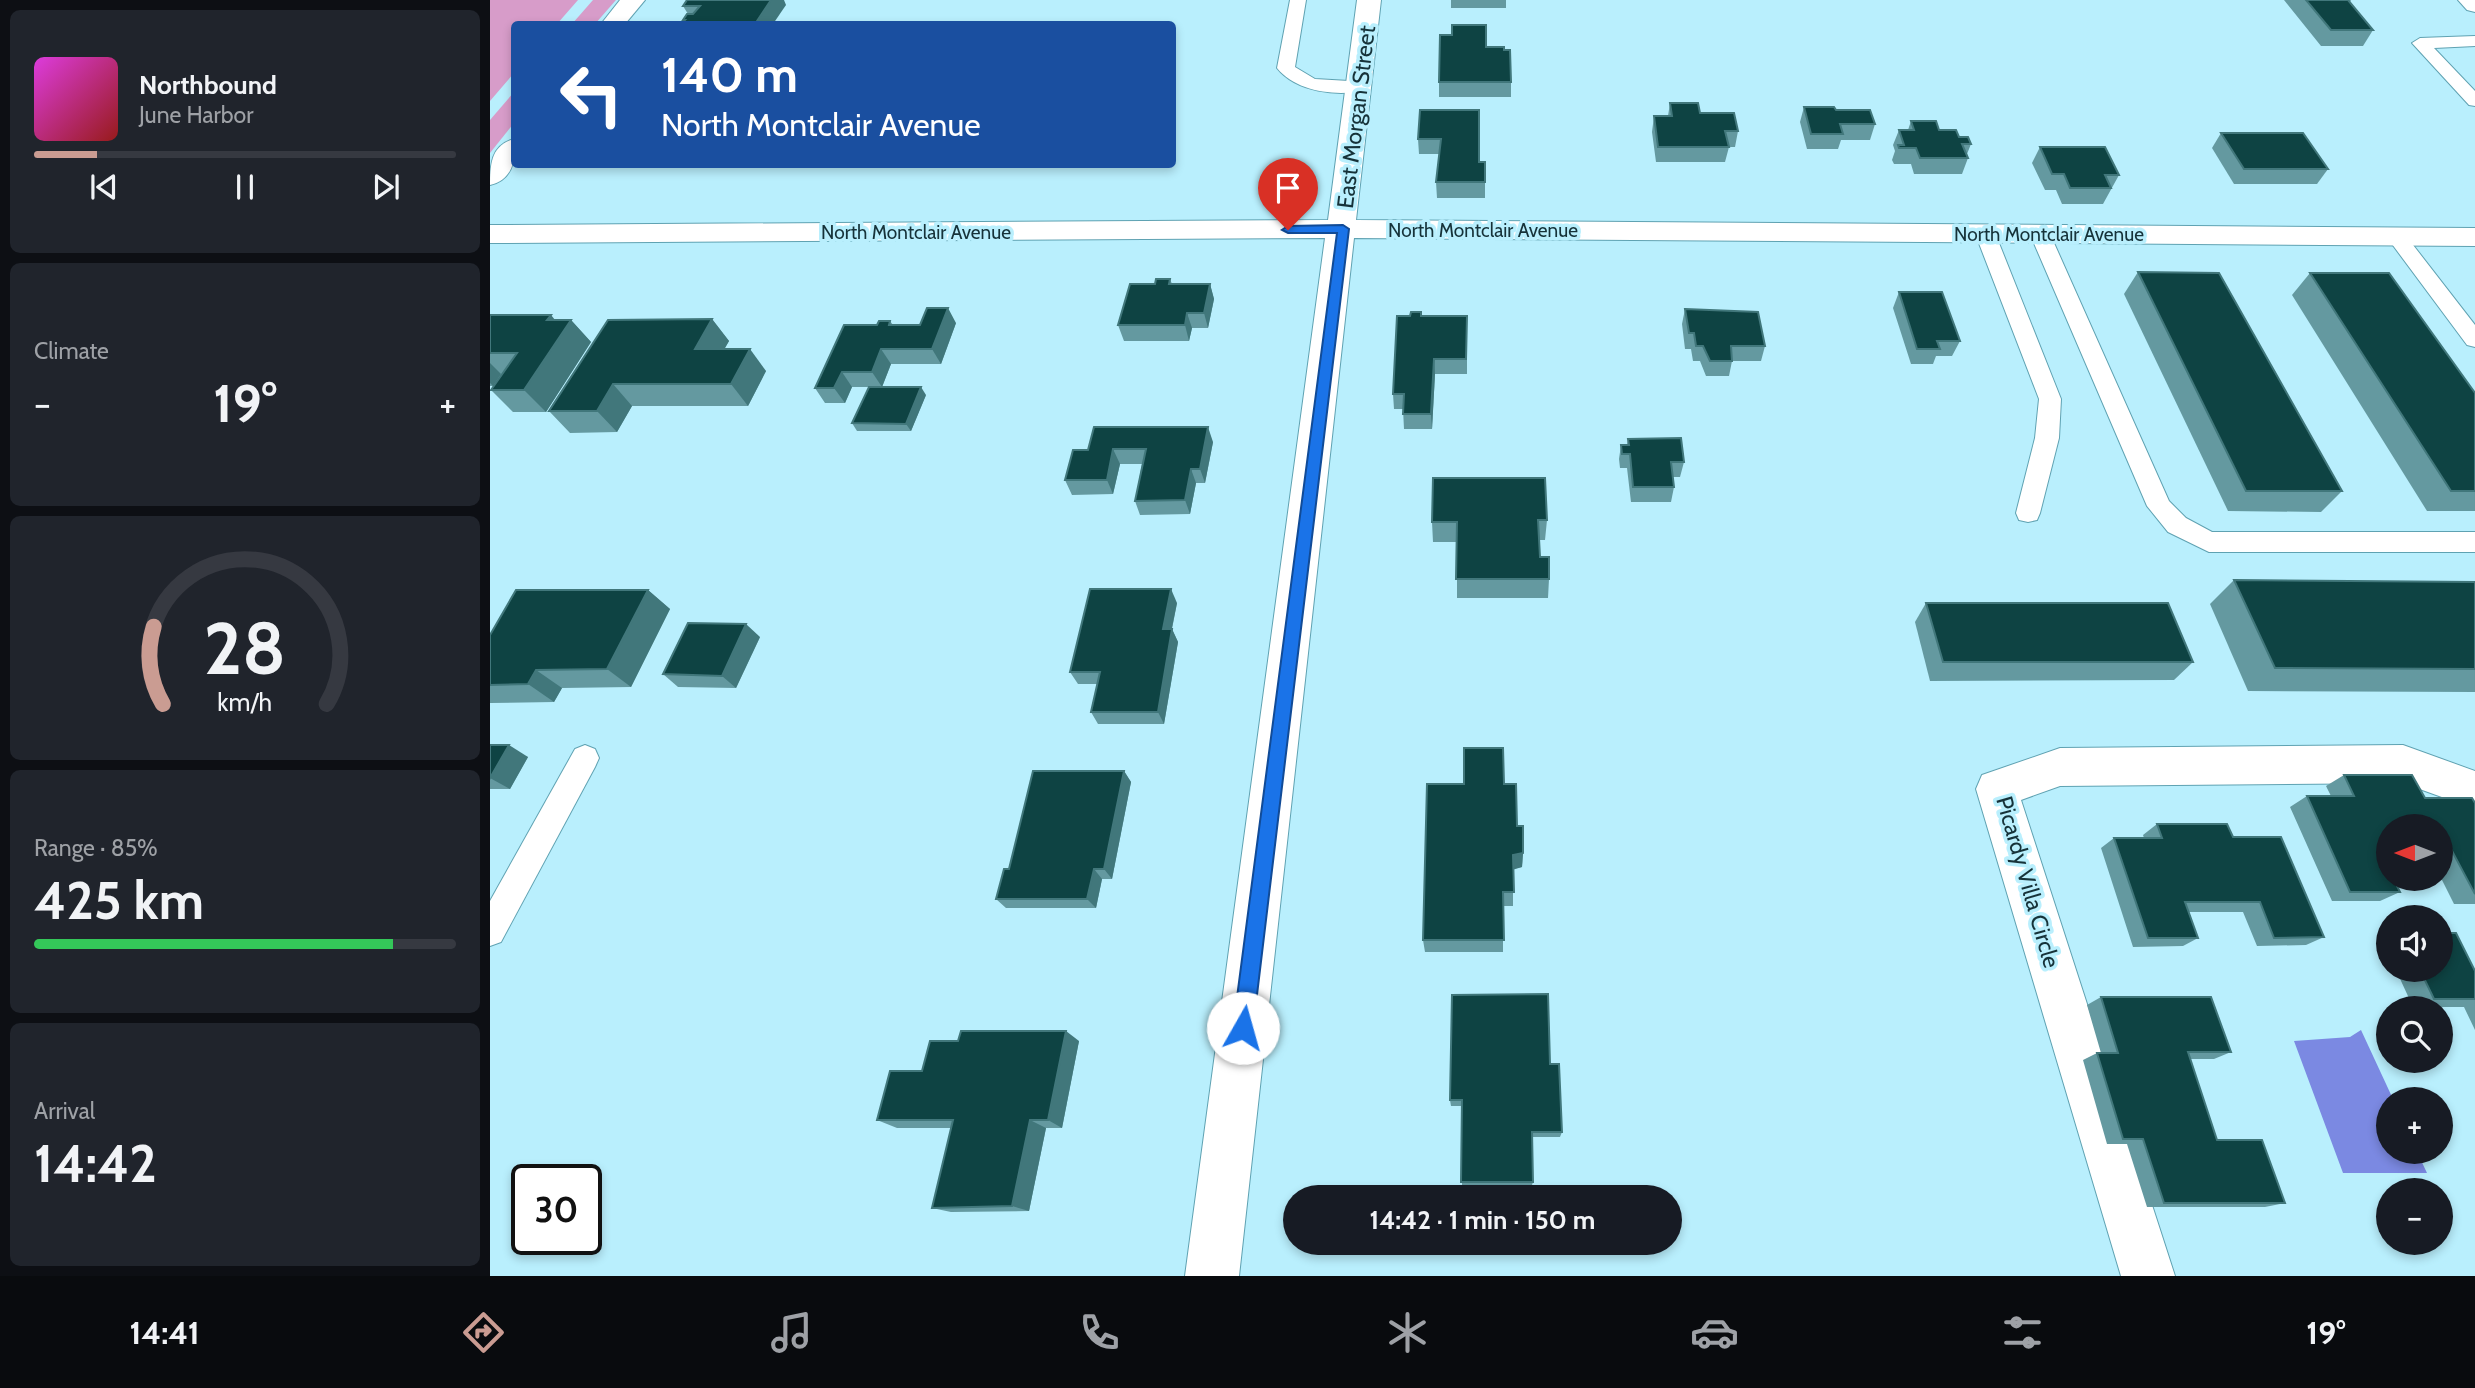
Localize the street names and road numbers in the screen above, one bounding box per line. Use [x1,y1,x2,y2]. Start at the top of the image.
street label: East Morgan Street [1331,24,1381,210]
street label: North Montclair Avenue [1388,219,1578,242]
street label: North Montclair Avenue [821,221,1011,244]
street label: North Montclair Avenue [1954,223,2144,246]
street label: Picardy Villa Circle [1990,793,2066,971]

